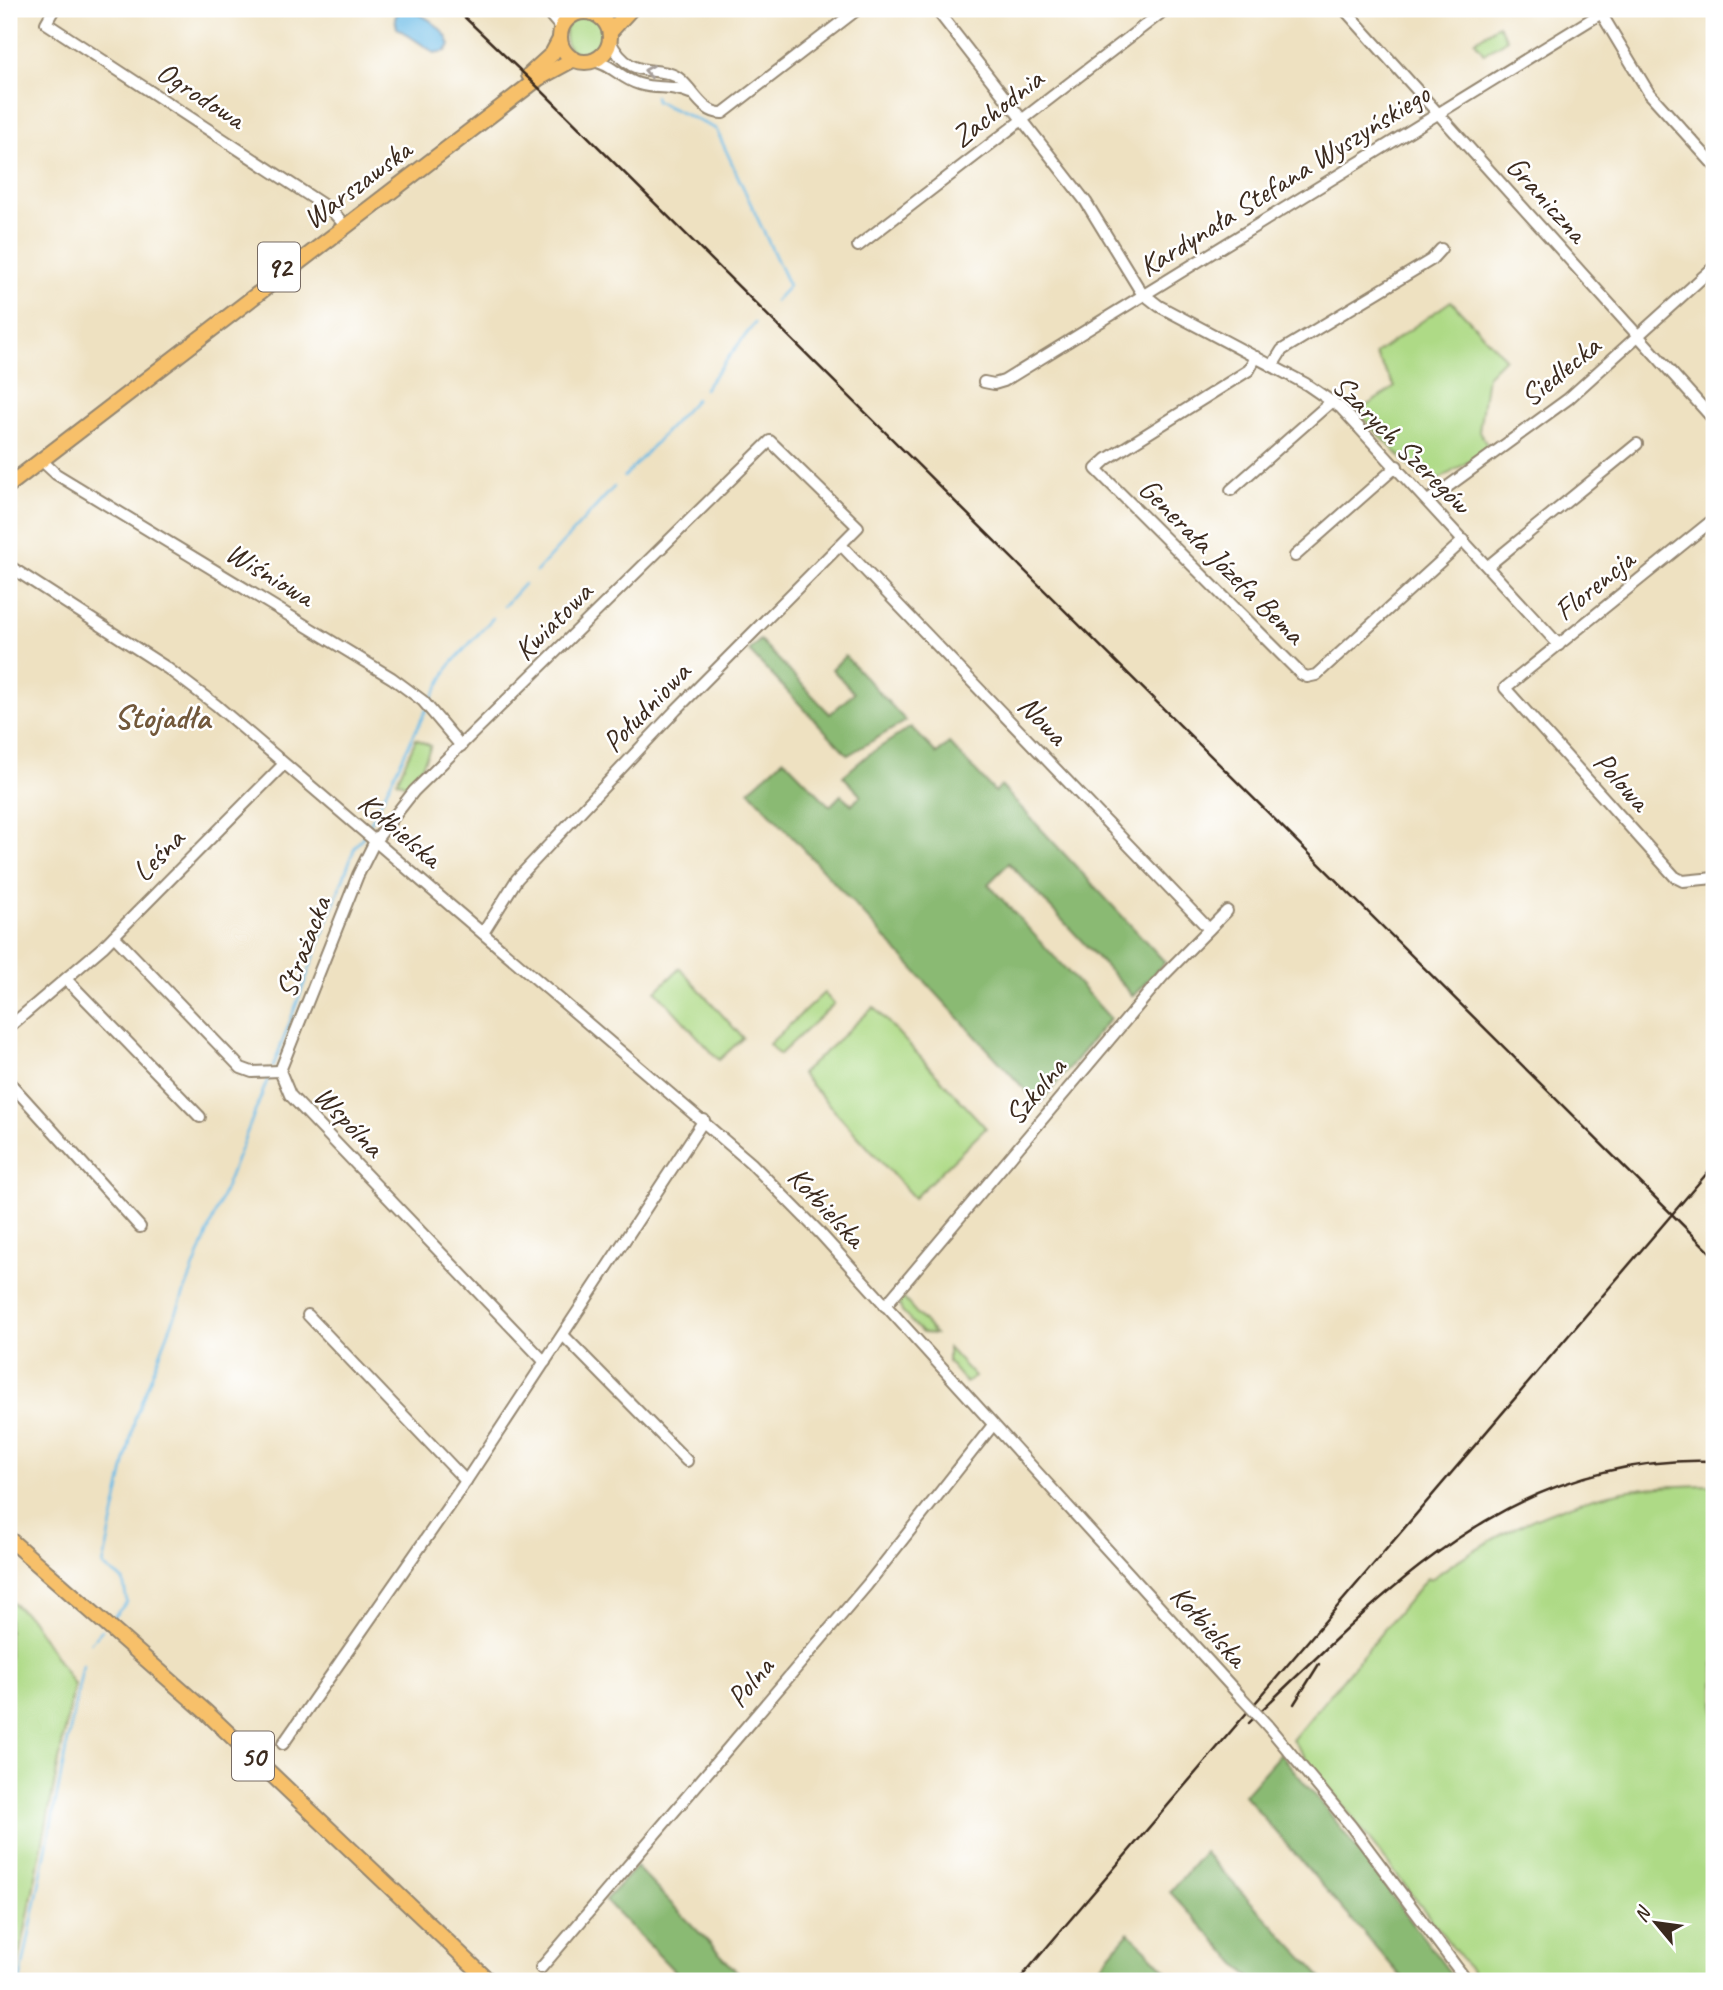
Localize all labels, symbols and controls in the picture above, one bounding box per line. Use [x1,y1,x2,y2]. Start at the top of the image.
street label: Ogrodowa [150,52,255,139]
street label: Zachodnia [943,59,1052,156]
one-way arrow [643,64,655,79]
street label: Kardynała Stefana Wyszyńskiego [1132,74,1438,285]
street label: Warszawska [295,129,421,237]
street label: Graniczna [1498,148,1598,252]
road number: 92 [258,243,300,292]
street label: Siedlecka [1512,326,1609,415]
street label: Szarych Szeregów [1324,366,1481,523]
street label: Generała Józefa Bema [1131,470,1315,654]
street label: Wiśniowa [219,533,323,616]
street label: Florencja [1546,539,1644,629]
street label: Kwiatowa [506,572,602,668]
street label: Południowa [594,652,700,760]
street label: Nowa [1010,687,1077,755]
district label: Stojadła [114,696,212,738]
street label: Polowa [1585,743,1660,821]
street label: Kołbielska [350,784,452,878]
street label: Leśna [124,819,194,890]
street label: Strażacka [266,889,340,1003]
street label: Szkolna [996,1048,1075,1133]
street label: Wspólna [306,1077,394,1166]
street label: Kołbielska [780,1158,876,1258]
street label: Kołbielska [1162,1577,1258,1677]
street label: Polna [718,1648,783,1715]
road number: 50 [232,1732,274,1780]
north arrow [1622,1888,1692,1958]
text: N [1629,1901,1657,1926]

